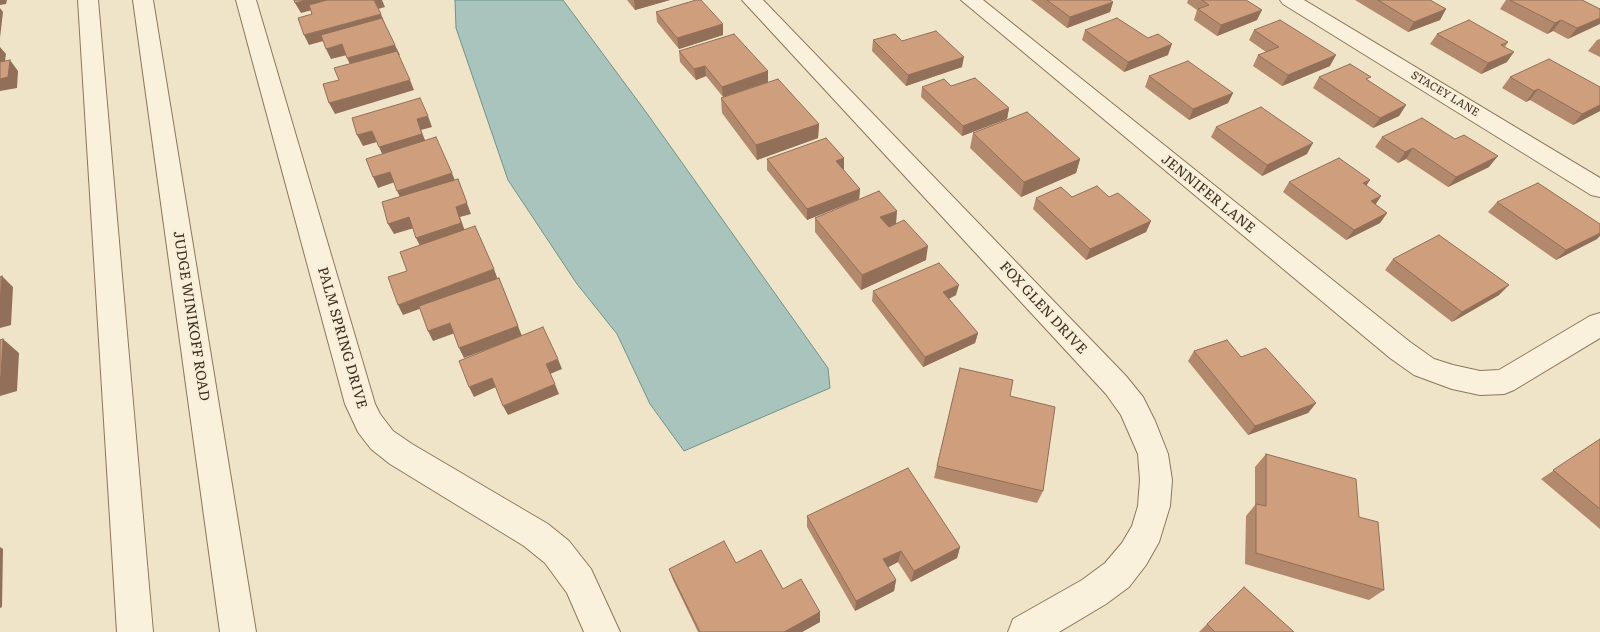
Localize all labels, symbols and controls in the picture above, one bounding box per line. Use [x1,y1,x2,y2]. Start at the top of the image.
street label: STACEY LANE [1409,68,1481,120]
street label: JENNIFER LANE [1158,151,1258,237]
street label: JUDGE WINIKOFF ROAD [169,230,213,402]
street label: FOX GLEN DRIVE [996,258,1090,358]
street label: PALM SPRING DRIVE [314,265,370,411]

